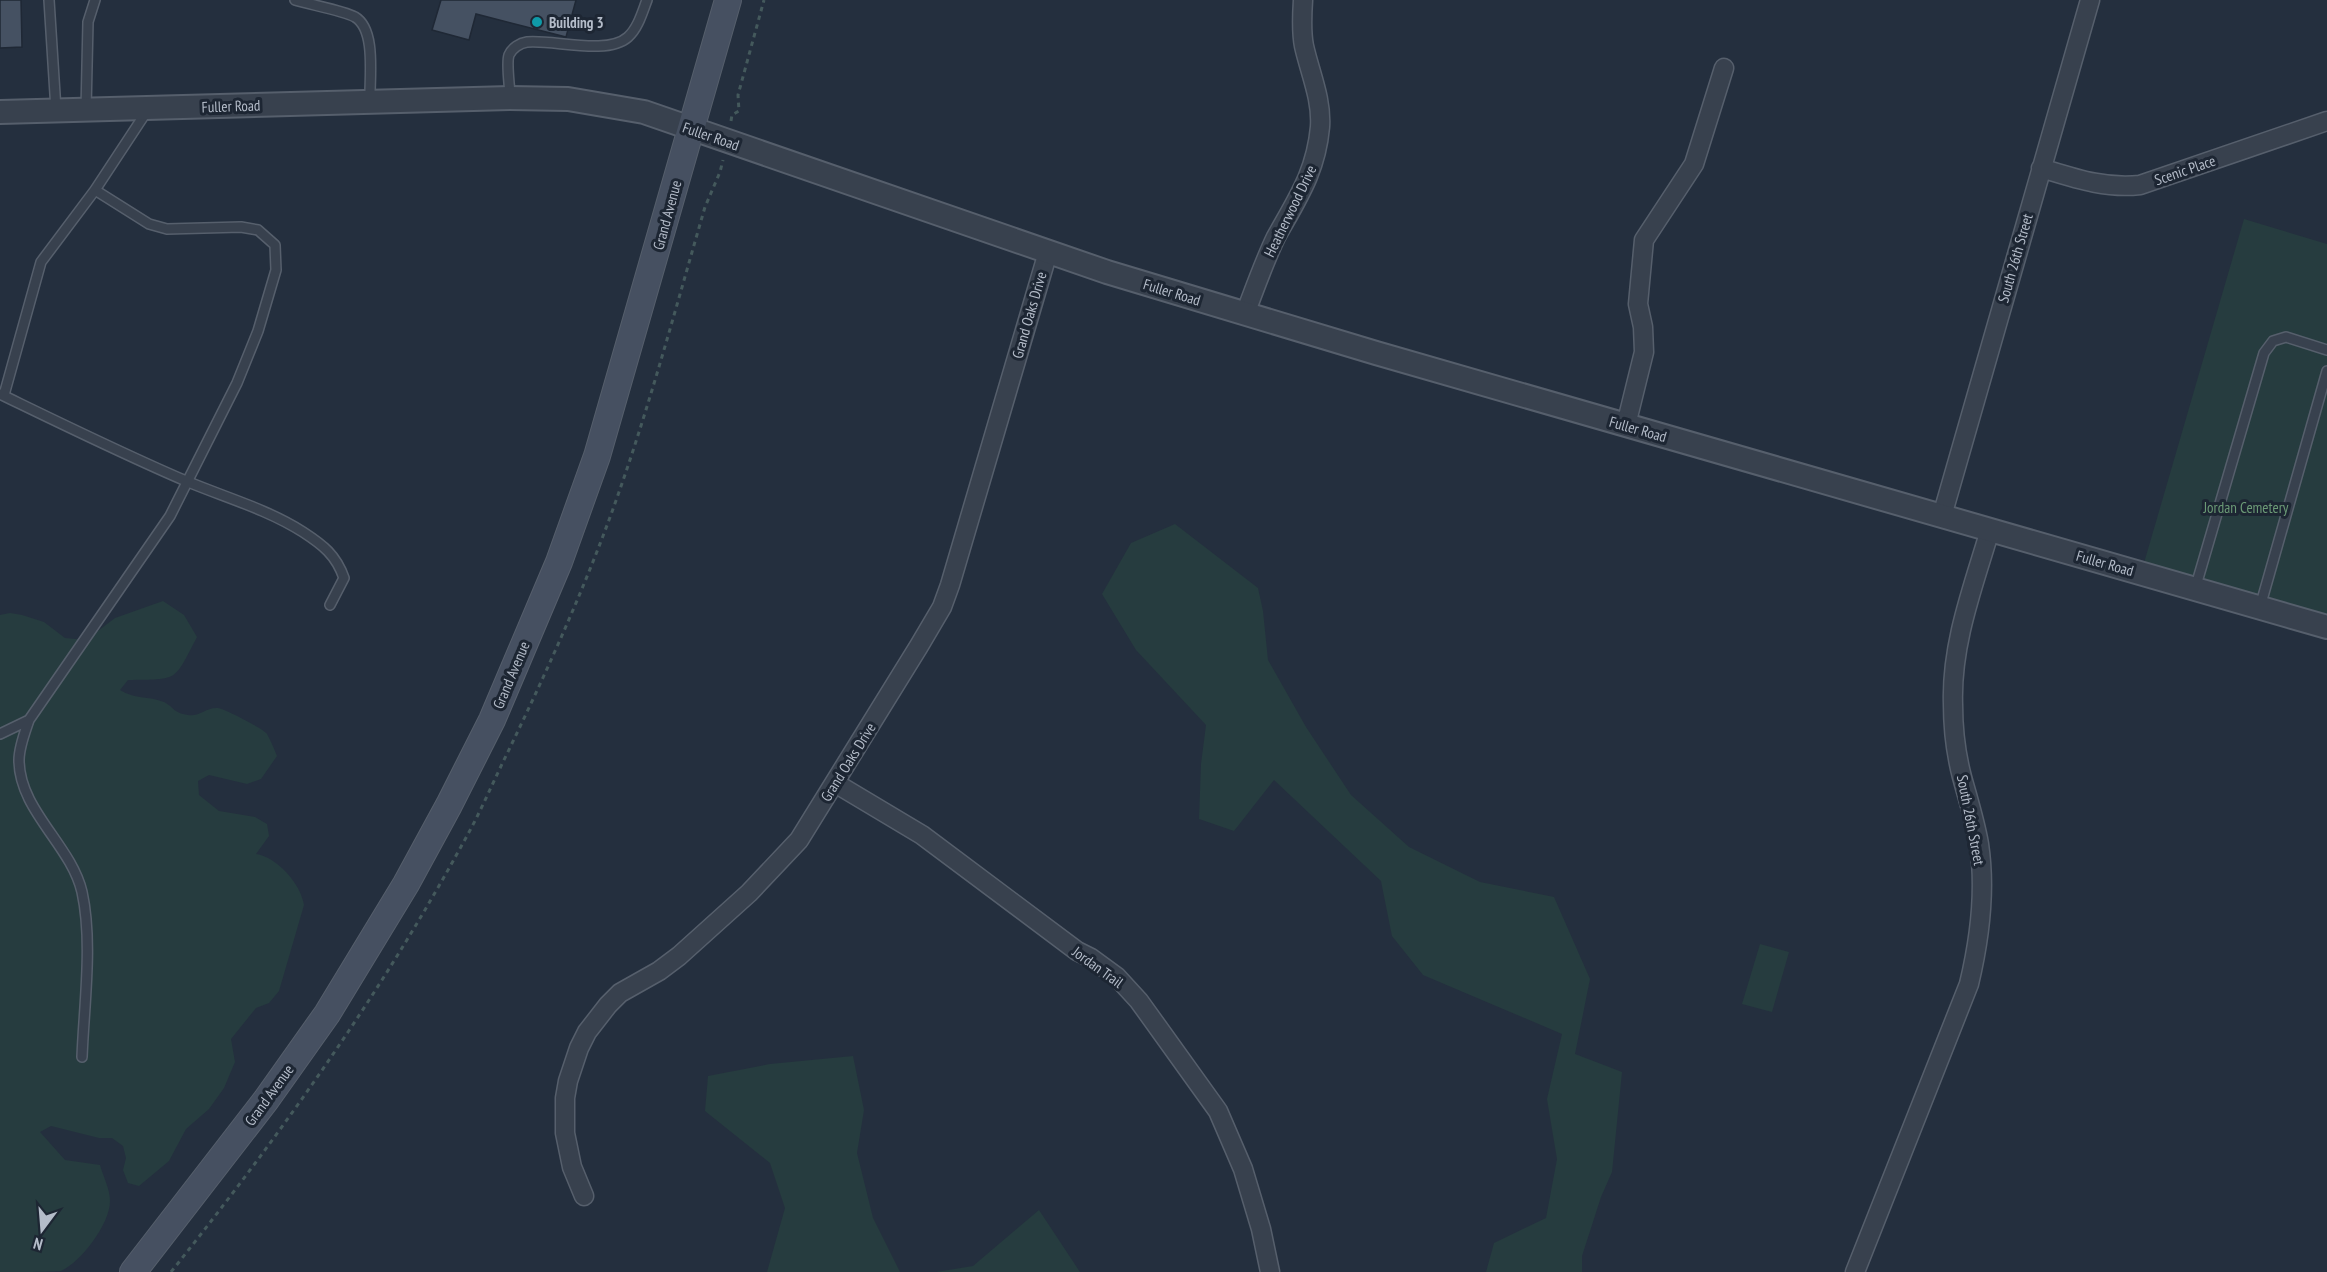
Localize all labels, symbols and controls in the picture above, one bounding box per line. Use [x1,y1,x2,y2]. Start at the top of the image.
place label: Building 3 [549,13,604,32]
marker: Building 3 [530,15,544,29]
street label: Fuller Road [201,95,261,117]
street label: Fuller Road [680,117,742,155]
street label: Scenic Place [2152,151,2218,189]
street label: Heatherwood Drive [1260,162,1320,260]
street label: Grand Avenue [649,178,685,252]
street label: South 26th Street [1993,211,2037,305]
street label: Grand Oaks Drive [1008,269,1050,361]
street label: Fuller Road [1141,274,1203,310]
street label: Fuller Road [1607,412,1669,446]
park label: Jordan Cemetery [2202,498,2289,517]
street label: Fuller Road [2074,546,2136,580]
street label: Grand Avenue [488,638,534,712]
street label: Grand Oaks Drive [816,719,880,805]
street label: South 26th Street [1953,773,1989,867]
street label: Jordan Trail [1068,942,1128,992]
street label: Grand Avenue [240,1061,298,1129]
north arrow [12,1200,72,1260]
text: N [31,1234,45,1255]

